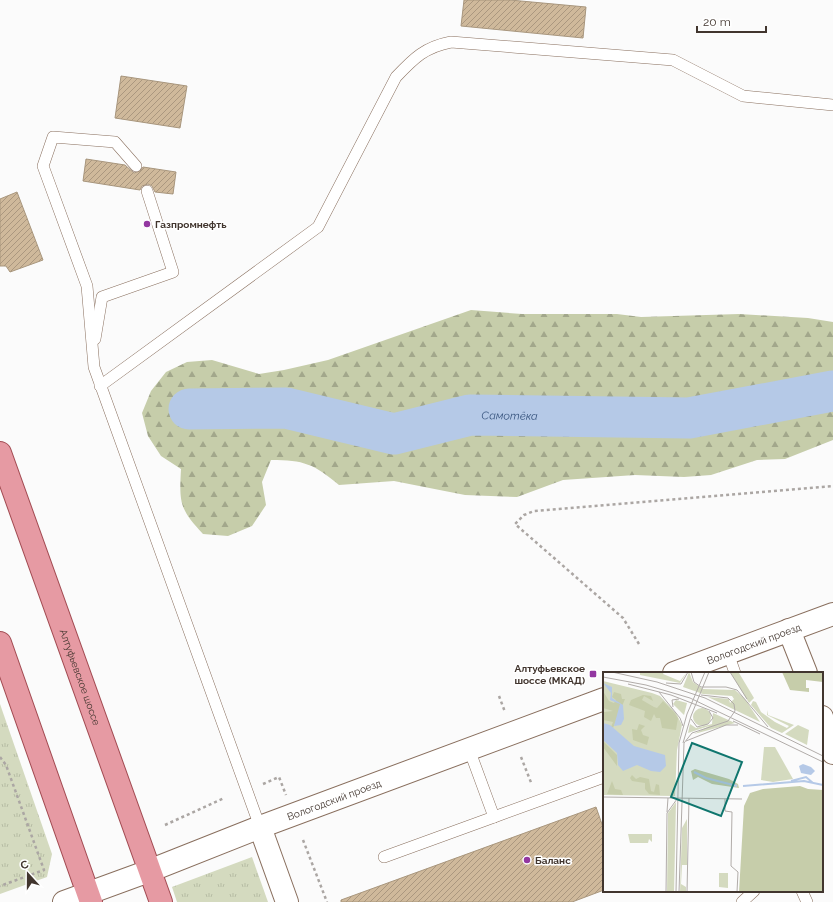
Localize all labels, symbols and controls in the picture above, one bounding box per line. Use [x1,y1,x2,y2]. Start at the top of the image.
scale bar [697,8,766,34]
text: 20 m [703,15,731,29]
marker: Газпромнефть [142,219,152,229]
place label: Газпромнефть [155,219,227,230]
water label: Самотёка [481,409,538,422]
street label: Вологодский проезд [705,621,802,666]
street label: Алтуфьевское шоссе [58,628,103,727]
place label: Алтуфьевское шоссе (МКАД) [514,663,585,686]
marker: Алтуфьевское шоссе (МКАД) [588,669,598,679]
inset map [603,672,823,892]
street label: Вологодский проезд [286,777,383,822]
north arrow [8,854,48,894]
marker: Баланс [522,855,532,865]
place label: Баланс [535,855,571,866]
text: С [19,858,31,873]

